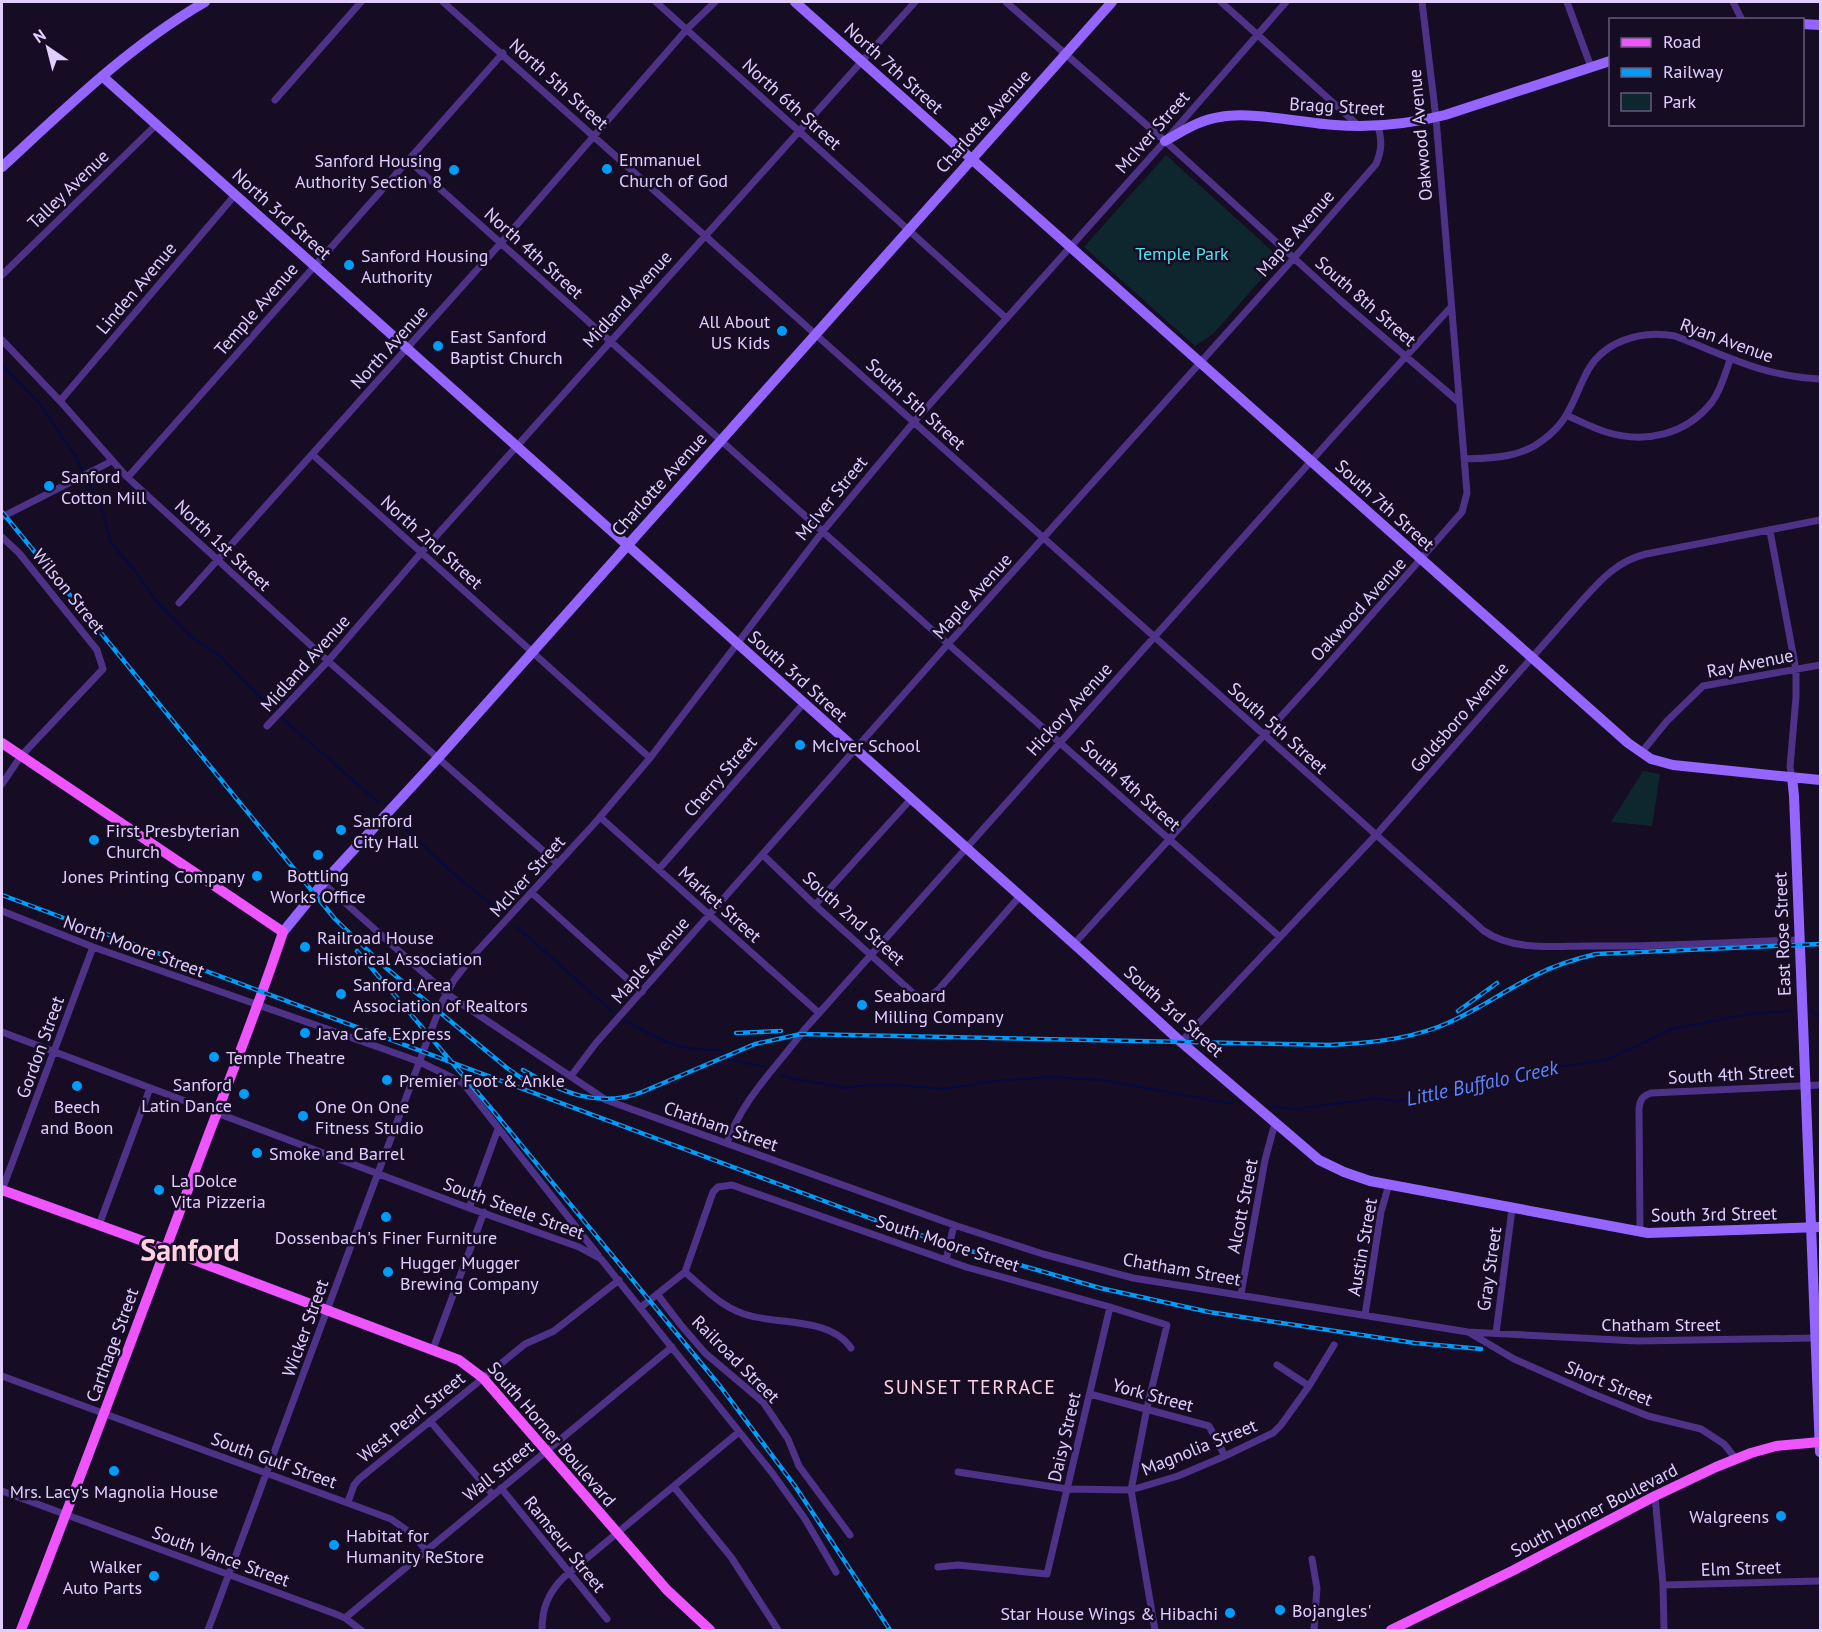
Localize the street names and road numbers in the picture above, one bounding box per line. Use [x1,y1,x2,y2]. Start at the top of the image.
street label: North 7th Street [840,18,948,118]
street label: North 5th Street [505,33,613,135]
street label: North 6th Street [738,53,846,155]
street label: Charlotte Avenue [930,64,1036,178]
street label: Oakwood Avenue [1403,68,1437,202]
street label: McIver Street [1110,86,1194,178]
street label: Bragg Street [1289,92,1385,120]
street label: Talley Avenue [22,144,114,234]
street label: North 3rd Street [228,163,336,265]
street label: Maple Avenue [1251,185,1339,281]
street label: North 4th Street [480,202,588,304]
street label: Linden Avenue [91,237,181,339]
street label: Midland Avenue [577,246,677,352]
street label: South 8th Street [1311,251,1421,351]
street label: Temple Avenue [209,258,303,360]
street label: North Avenue [345,300,433,394]
street label: Ryan Avenue [1677,312,1777,368]
street label: South 5th Street [861,353,971,455]
street label: Charlotte Avenue [606,427,712,541]
street label: McIver Street [790,451,872,545]
street label: South 7th Street [1331,454,1439,556]
street label: North 2nd Street [376,490,488,594]
street label: North 1st Street [170,494,276,596]
street label: Wilson Street [28,544,110,638]
street label: Maple Avenue [927,548,1017,644]
street label: Oakwood Avenue [1305,552,1411,666]
street label: Midland Avenue [255,610,355,716]
street label: South 3rd Street [743,625,853,727]
street label: Ray Avenue [1705,643,1795,683]
street label: Goldsboro Avenue [1405,657,1513,777]
street label: Hickory Avenue [1021,658,1117,760]
street label: South 5th Street [1223,677,1333,779]
street label: Cherry Street [679,731,761,821]
street label: South 4th Street [1076,734,1186,836]
street label: McIver Street [484,830,570,922]
street label: Market Street [674,861,766,947]
street label: South 2nd Street [798,866,910,970]
street label: East Rose Street [1768,872,1796,996]
street label: North Moore Street [60,910,208,982]
street label: Maple Avenue [606,912,694,1008]
street label: South 3rd Street [1119,960,1229,1062]
street label: Gordon Street [11,993,69,1101]
street label: South 4th Street [1667,1059,1795,1089]
street label: Chatham Street [661,1096,781,1156]
street label: Alcott Street [1222,1157,1262,1255]
street label: South Steele Street [440,1172,588,1244]
street label: Austin Street [1342,1196,1382,1298]
street label: South 3rd Street [1651,1201,1777,1227]
street label: South Moore Street [873,1209,1023,1277]
street label: Gray Street [1472,1226,1506,1312]
street label: Chatham Street [1121,1247,1243,1291]
street label: Wicker Street [277,1276,333,1380]
street label: Carthage Street [81,1285,143,1405]
street label: Railroad Street [687,1310,785,1408]
street label: Chatham Street [1601,1313,1721,1336]
street label: Short Street [1562,1355,1656,1411]
street label: South Horner Boulevard [483,1357,621,1511]
street label: West Pearl Street [353,1367,469,1467]
street label: York Street [1110,1373,1196,1417]
street label: Daisy Street [1042,1390,1086,1484]
street label: Magnolia Street [1138,1413,1260,1481]
street label: South Gulf Street [208,1427,340,1493]
street label: Wall Street [458,1436,538,1506]
street label: South Horner Boulevard [1506,1458,1682,1562]
street label: Ramseur Street [519,1491,611,1597]
street label: South Vance Street [149,1520,293,1592]
street label: Elm Street [1700,1555,1782,1581]

